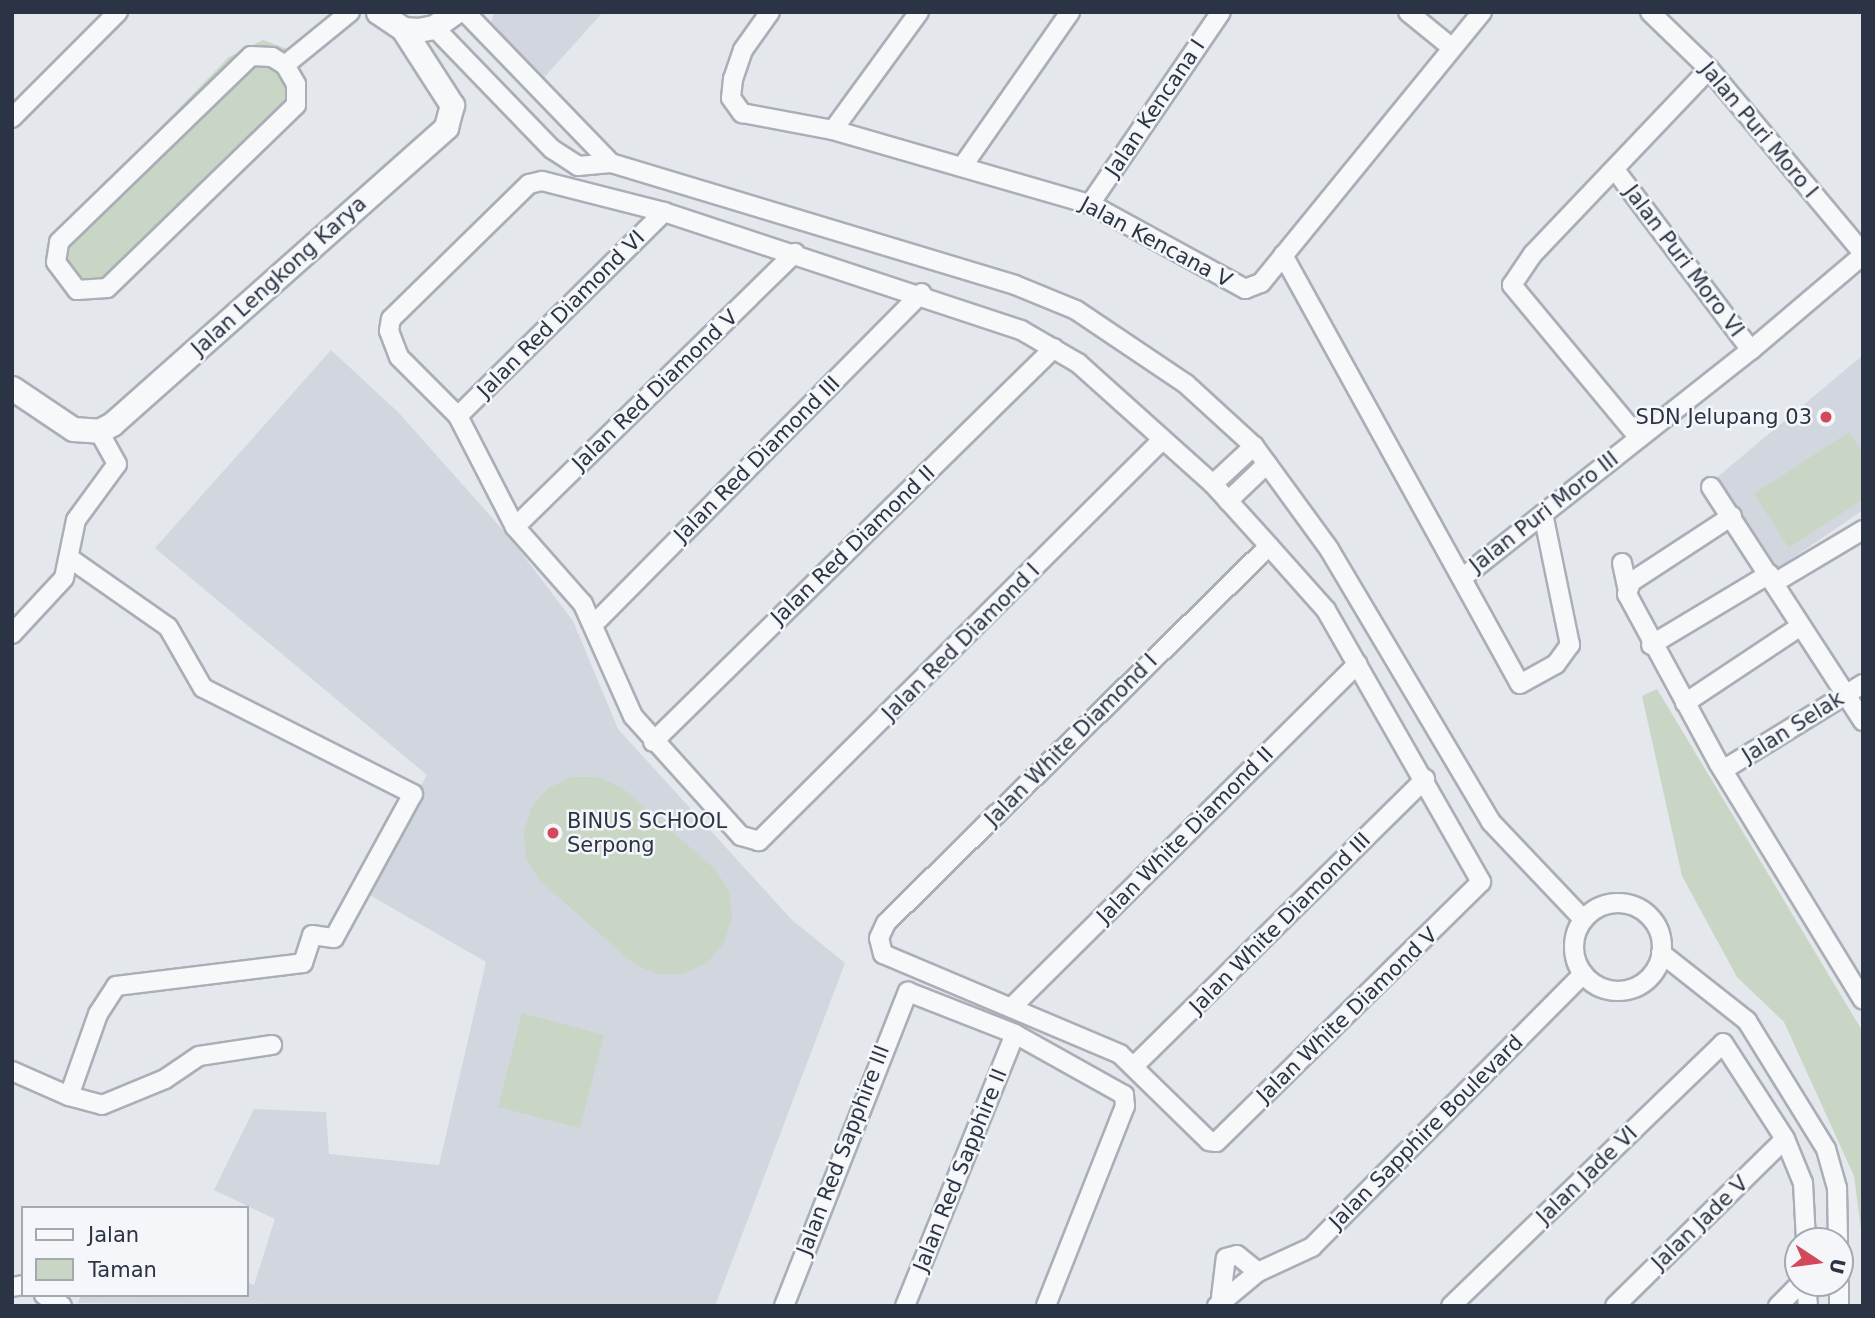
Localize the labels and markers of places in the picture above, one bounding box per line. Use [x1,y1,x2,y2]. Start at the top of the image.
place label: SDN Jelupang 03 [1636,404,1812,430]
marker: SDN Jelupang 03 [1818,409,1834,425]
place label: BINUS SCHOOL Serpong [567,808,727,858]
marker: BINUS SCHOOL Serpong [545,825,561,841]

